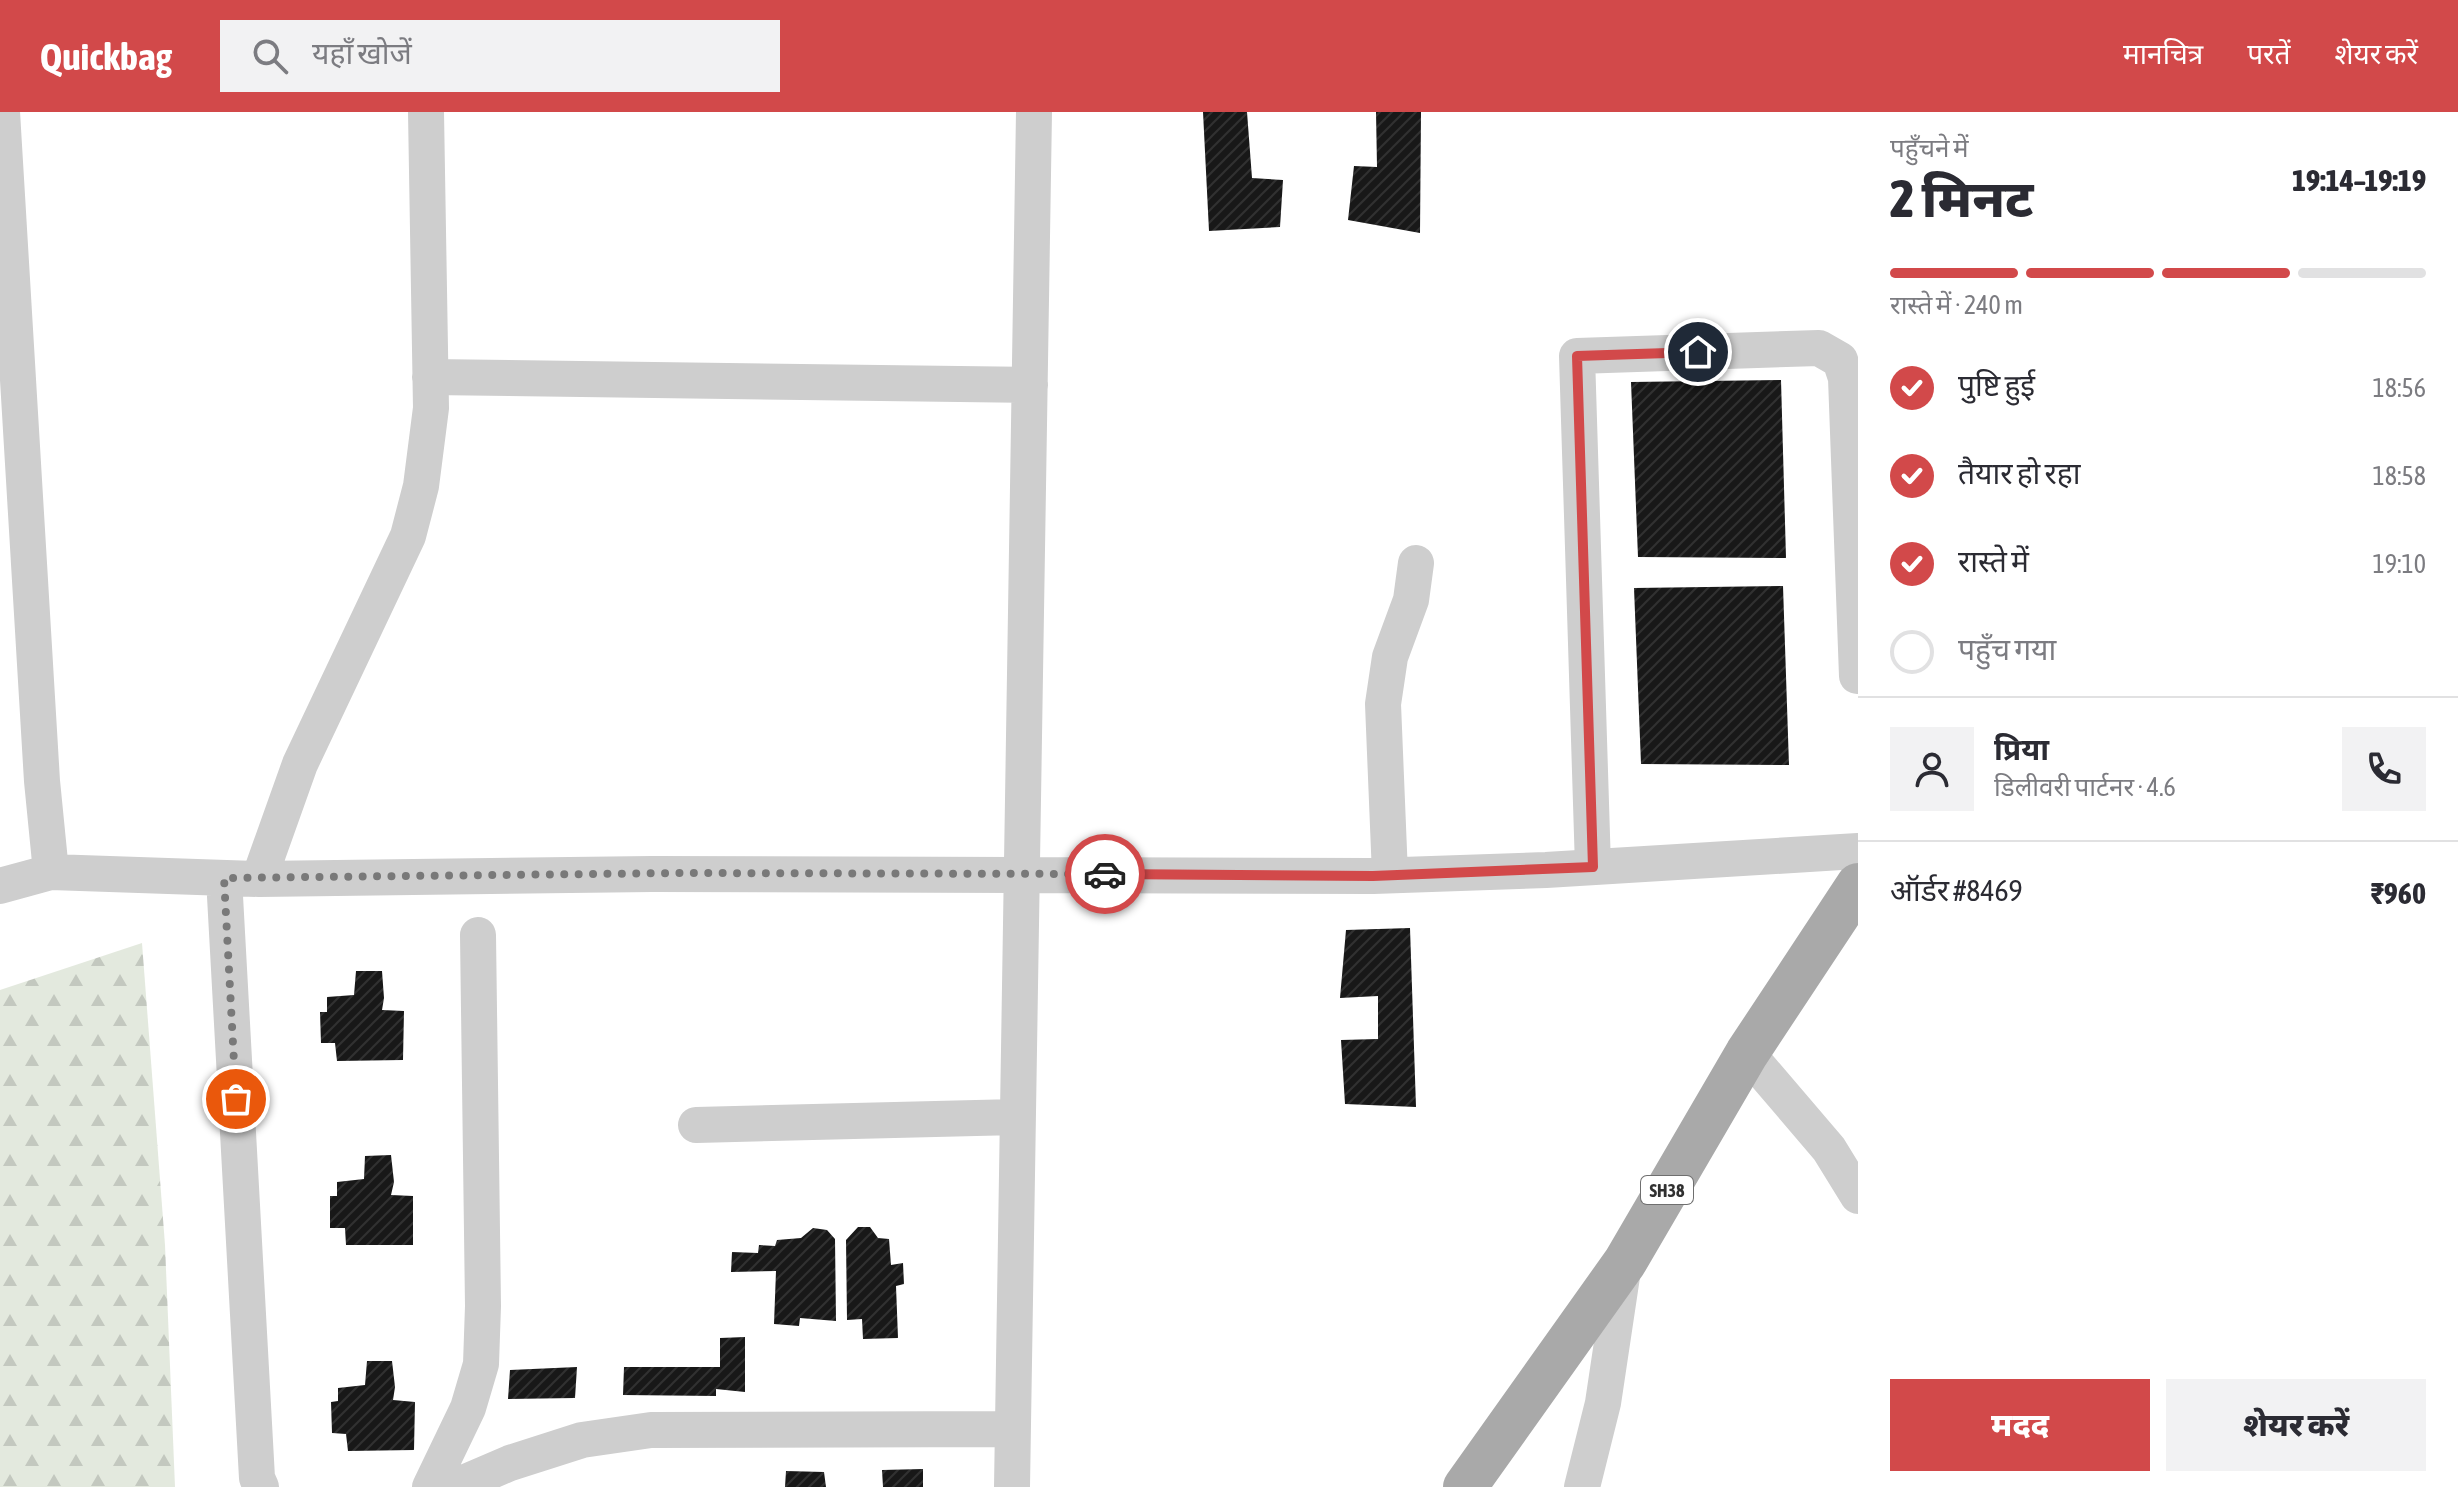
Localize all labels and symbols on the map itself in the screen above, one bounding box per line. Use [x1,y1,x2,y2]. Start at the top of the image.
pin [1664,318,1732,386]
courier [1065,834,1145,914]
pin [202,1065,270,1133]
road number: SH38 [1641,1176,1693,1204]

